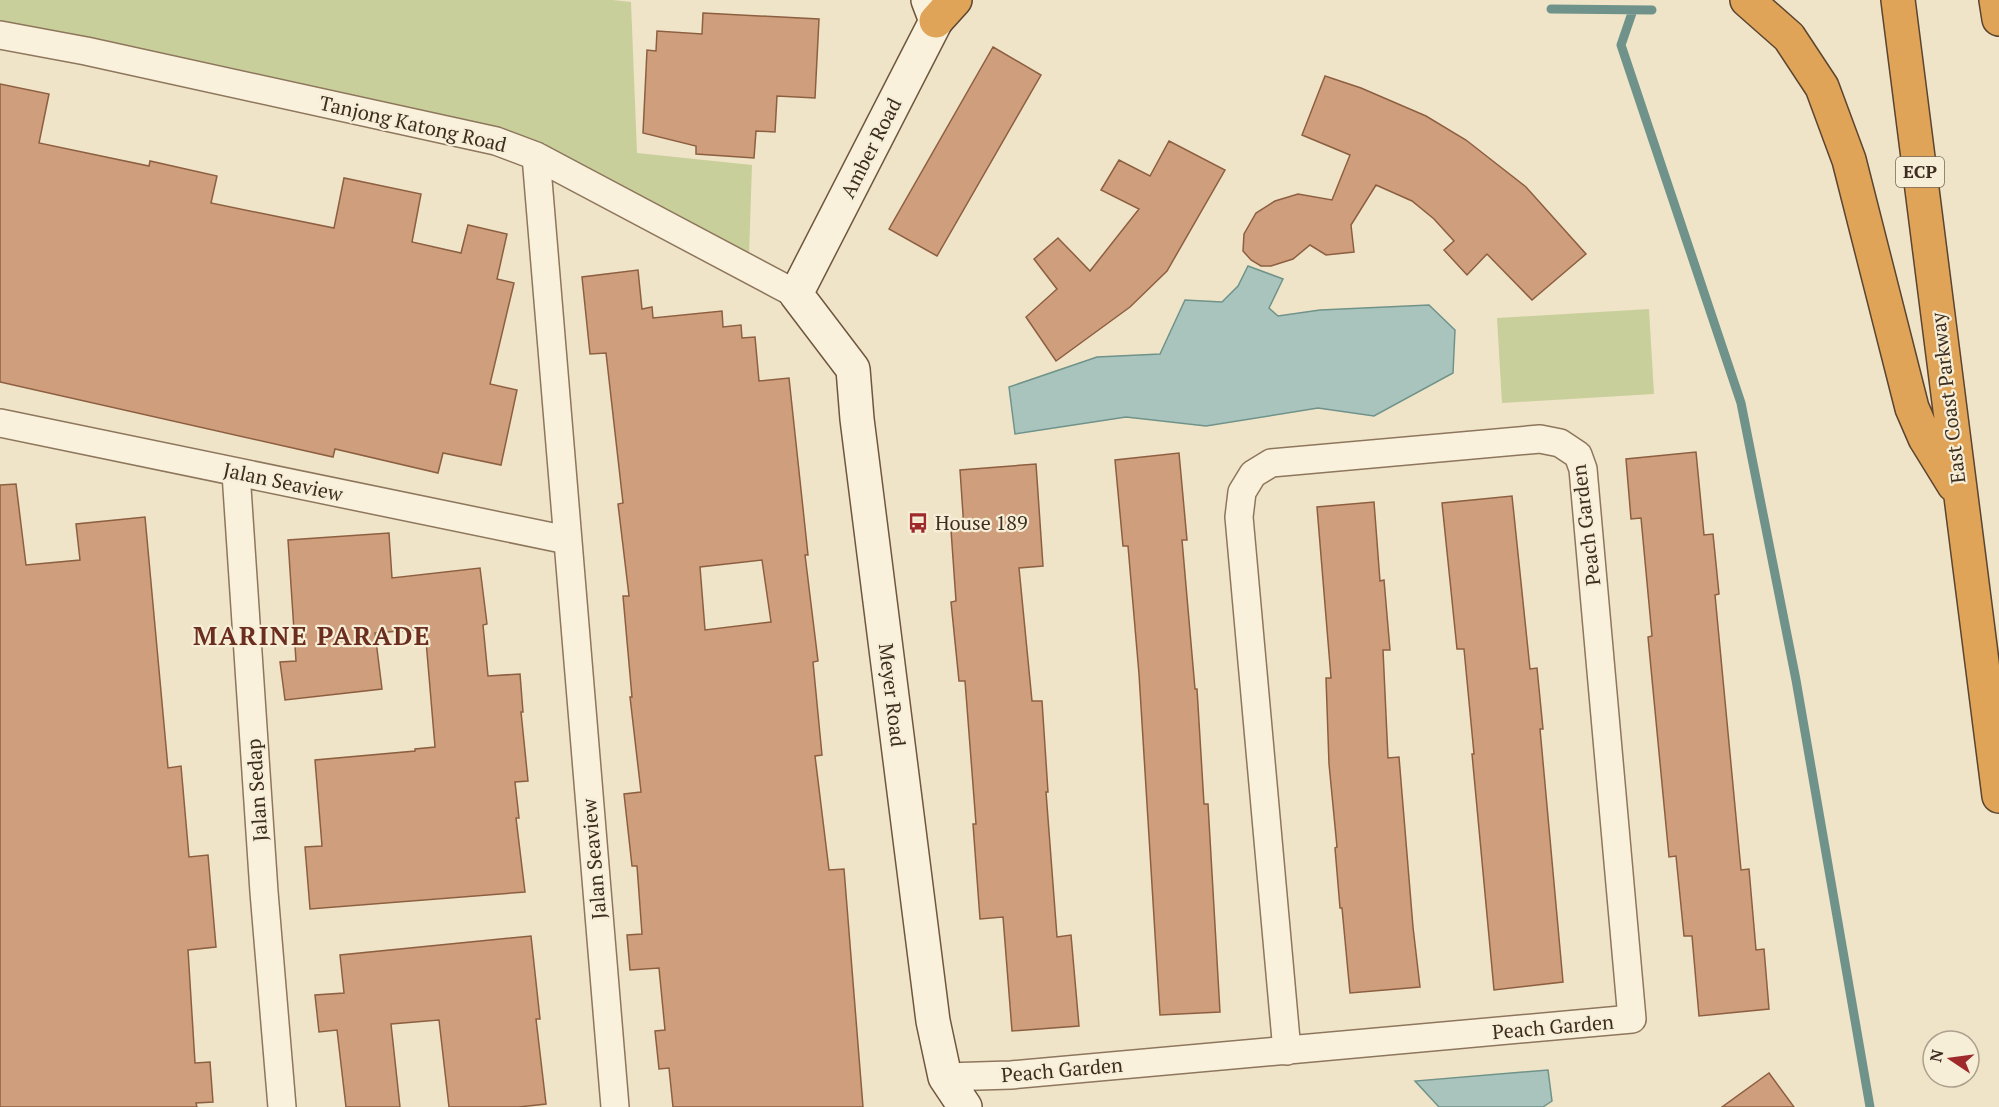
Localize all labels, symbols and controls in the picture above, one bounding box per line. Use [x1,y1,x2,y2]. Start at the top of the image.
street label: Tanjong Katong Road [317,89,509,158]
street label: Amber Road [834,93,907,202]
road number: ECP [1896,157,1944,187]
street label: East Coast Parkway [1924,310,1971,485]
street label: Jalan Seaview [221,456,346,507]
street label: Peach Garden [1565,463,1606,587]
place label: House 189 [935,509,1028,536]
bus stop icon: House 189 [906,511,930,535]
district label: MARINE PARADE [193,618,431,652]
street label: Meyer Road [873,642,912,748]
street label: Jalan Sedap [239,738,274,842]
street label: Jalan Seaview [575,797,612,921]
street label: Peach Garden [1491,1008,1615,1045]
north arrow [1921,1029,1981,1089]
text: N [1924,1047,1948,1064]
street label: Peach Garden [1000,1051,1124,1088]

